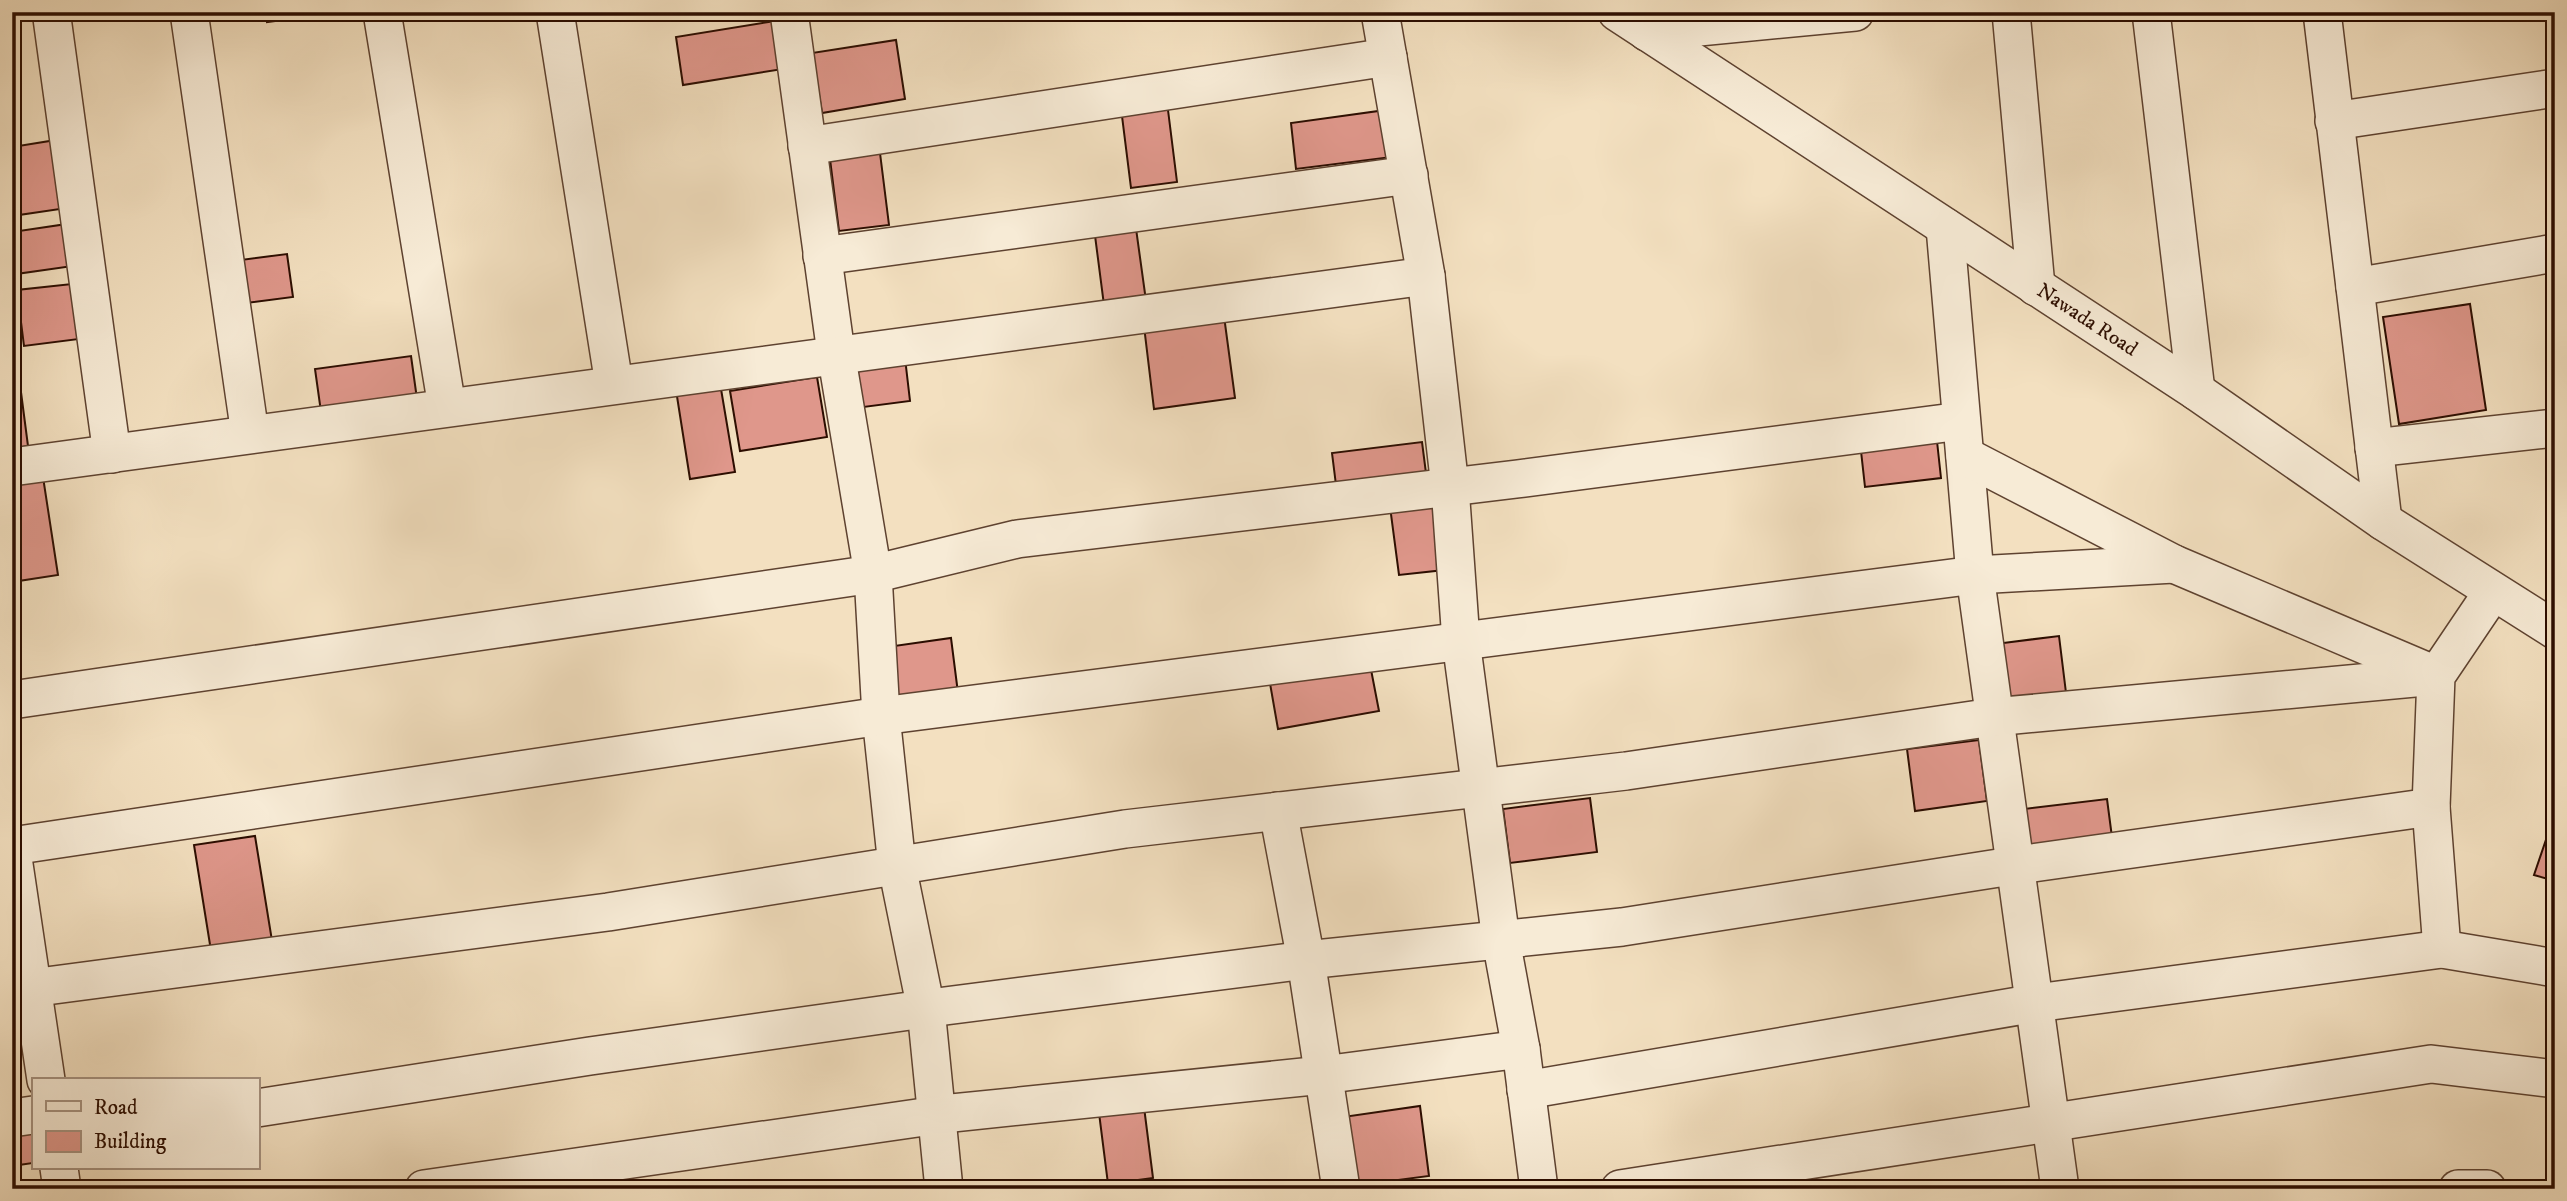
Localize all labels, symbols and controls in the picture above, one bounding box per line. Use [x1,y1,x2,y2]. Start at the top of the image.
street label: Nawada Road [2032,278,2143,363]
legend [32,1078,259,1170]
text: Road [94,1095,138,1121]
text: Building [94,1129,167,1155]

